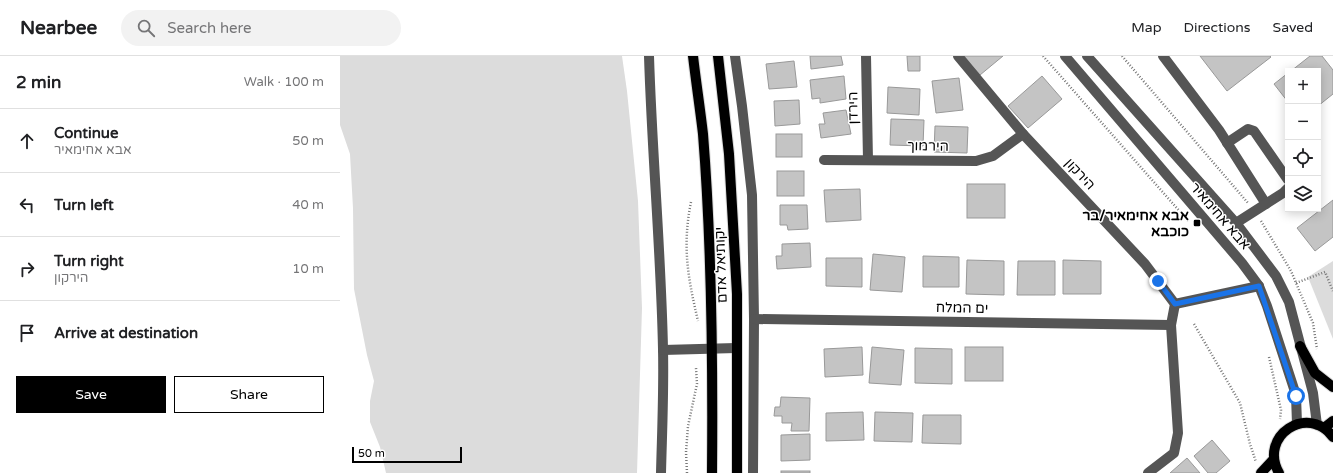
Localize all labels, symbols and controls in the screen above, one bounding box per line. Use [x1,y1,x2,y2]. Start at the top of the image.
search box [121,10,401,46]
text: Nearbee [20,17,97,39]
icon: search [135,17,157,39]
text: Search here [167,19,252,37]
text: Map [1131,19,1162,36]
text: Directions [1184,19,1251,36]
text: Saved [1273,19,1313,36]
map controls [1285,68,1321,212]
button: + [1285,68,1321,104]
text: 2 min [16,72,61,93]
text: Walk · 100 m [244,74,324,90]
street label: הירדן [844,92,862,124]
button: − [1285,104,1321,140]
text: Continue [54,124,118,142]
icon: ahead [16,130,38,152]
text: 50 m [292,133,324,149]
street label: הירמוך [907,137,949,155]
button: locate [1285,140,1321,176]
text: אבא אחימאיר [54,142,132,158]
street label: הירקון [1061,155,1099,193]
button: layers [1285,176,1321,212]
street label: אבא אחימאיר [1186,179,1254,253]
icon: left [16,194,38,216]
text: Turn left [54,196,114,214]
text: 40 m [292,197,324,213]
place label: אבא אחימאיר/בר כוכבא [1082,207,1189,240]
marker: אבא אחימאיר/בר כוכבא [1192,218,1202,228]
street label: יקותיאל אדם [711,227,731,303]
text: Turn right [54,252,124,270]
icon: right [16,258,38,280]
text: 10 m [292,261,324,277]
text: הירקון [54,270,88,286]
route end [1149,272,1167,290]
street label: ים המלח [936,299,988,317]
icon: arrive [16,322,38,344]
text: Arrive at destination [54,324,198,342]
button: Save [16,376,166,413]
button: Share [174,376,324,413]
route start [1287,387,1305,405]
scale bar [352,445,462,464]
text: 50 m [358,447,385,460]

